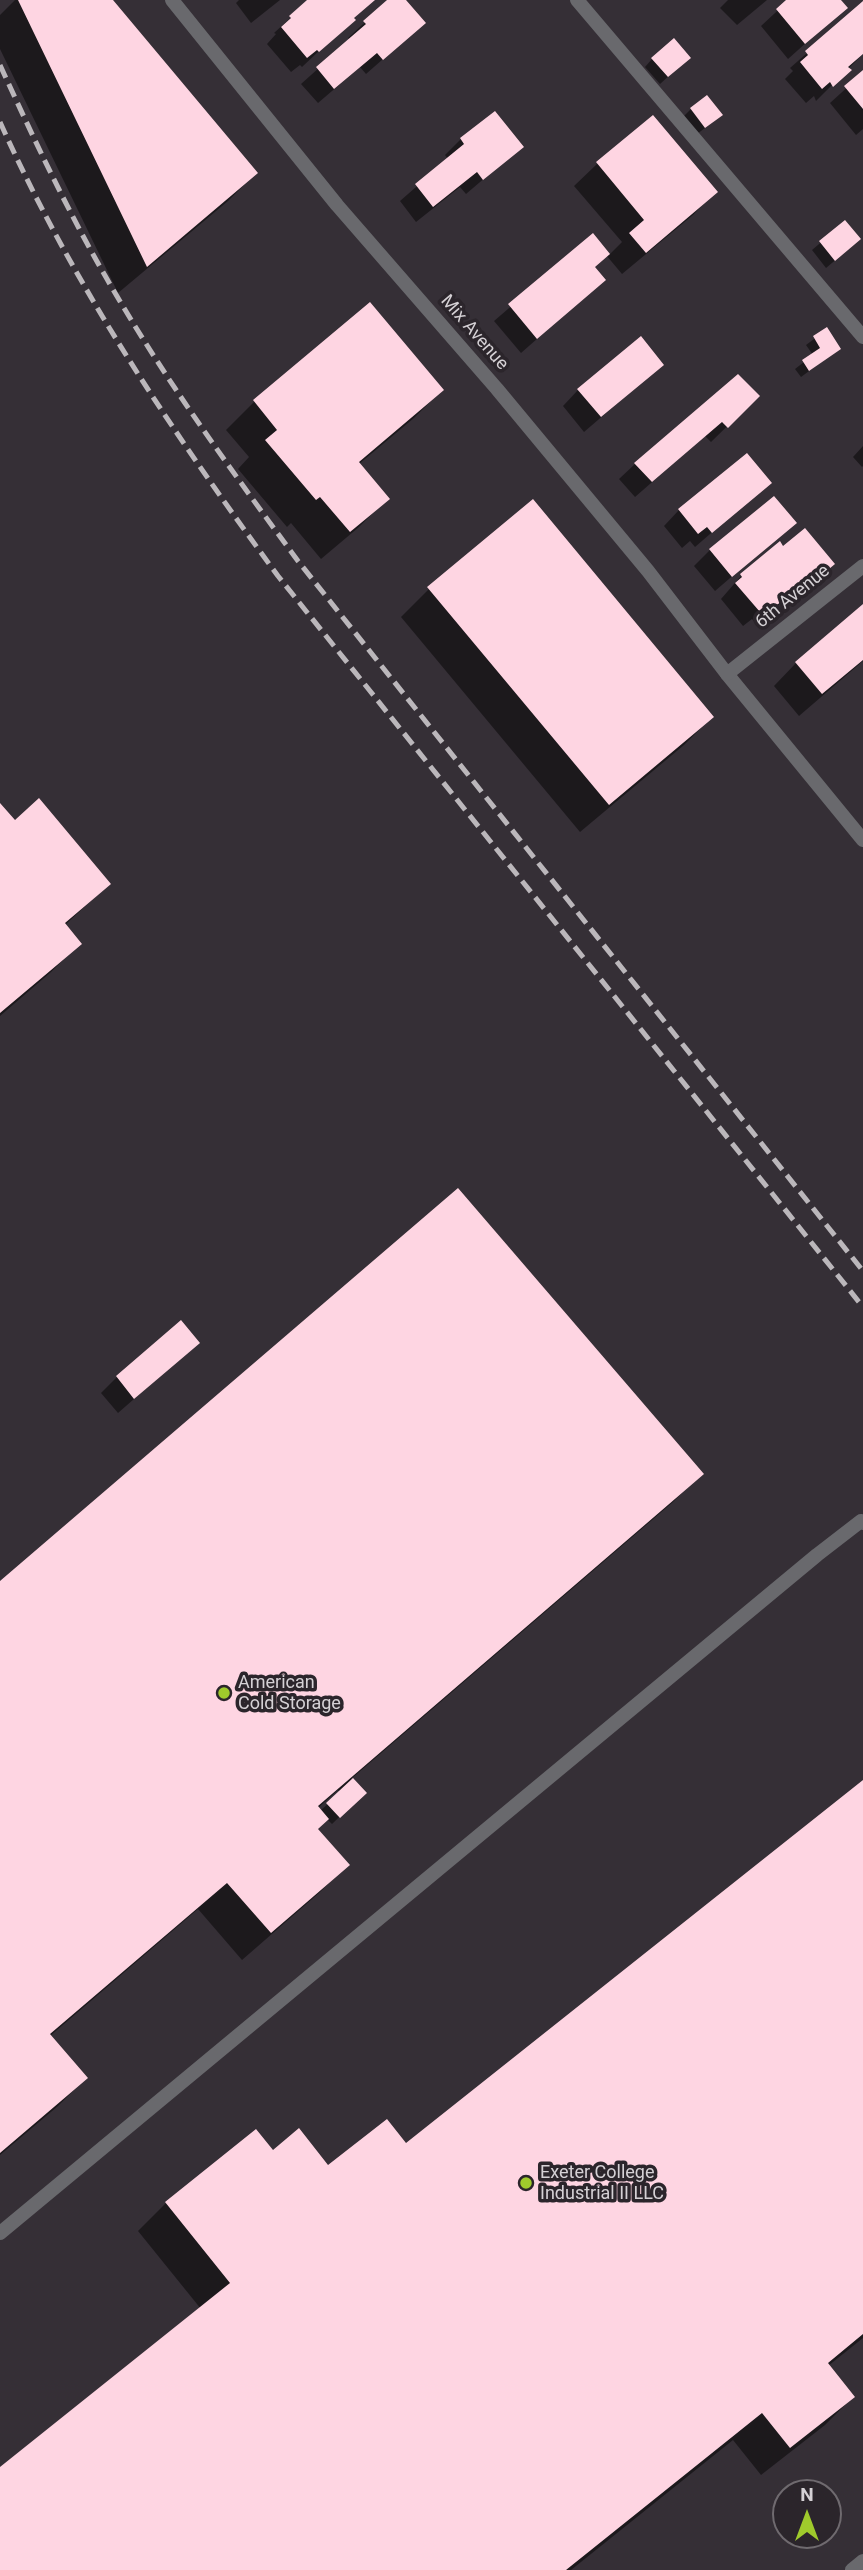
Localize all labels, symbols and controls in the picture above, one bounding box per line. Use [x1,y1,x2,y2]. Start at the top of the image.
street label: Mix Avenue [436,291,512,375]
street label: 6th Avenue [752,561,834,633]
place label: American Cold Storage [238,1672,341,1714]
marker: American Cold Storage [216,1685,232,1701]
place label: Exeter College Industrial II LLC [540,2162,664,2204]
marker: Exeter College Industrial II LLC [518,2175,534,2191]
north arrow [772,2479,842,2549]
text: N [800,2483,814,2506]

